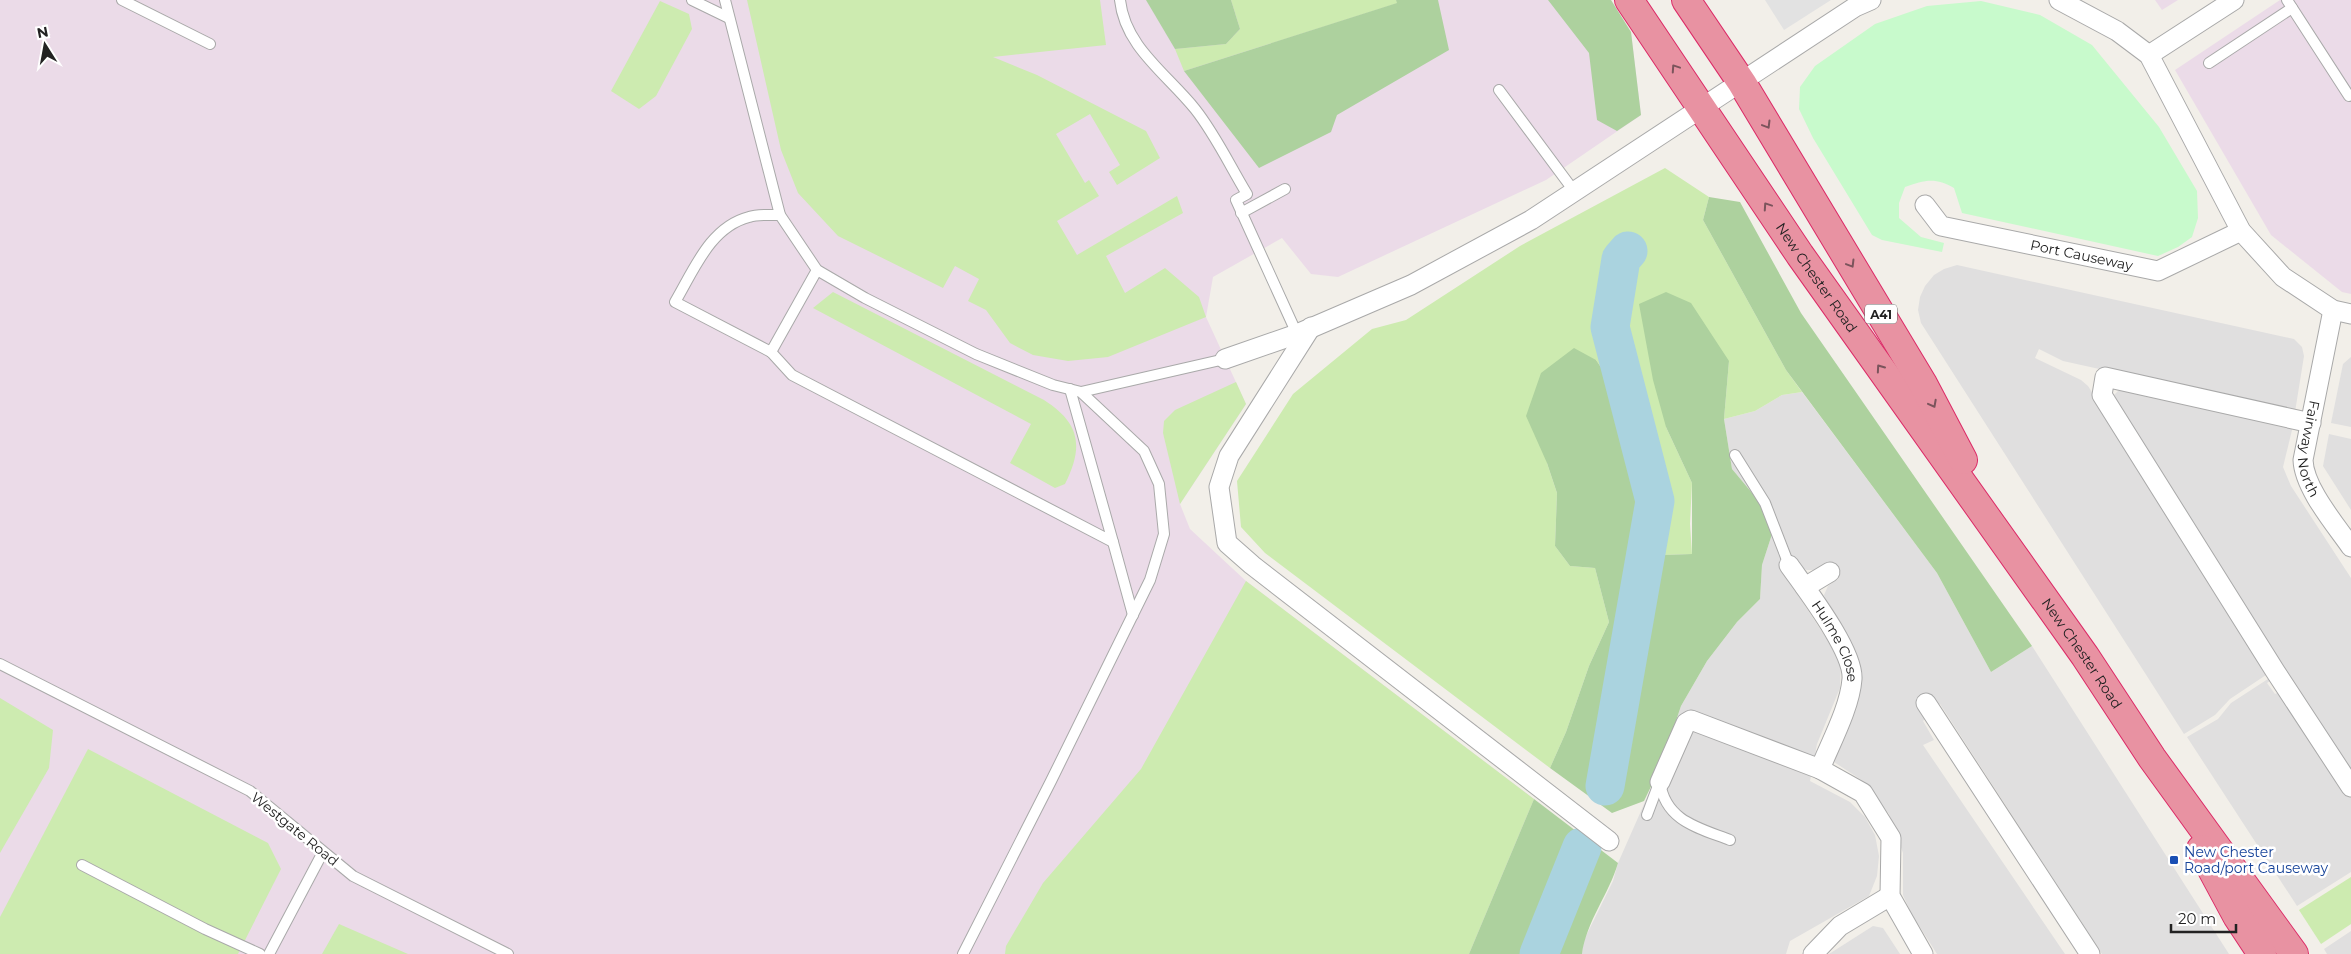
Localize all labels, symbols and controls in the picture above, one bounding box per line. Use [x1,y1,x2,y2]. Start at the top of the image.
north arrow [20,20,70,70]
text: N [35,22,50,42]
one-way arrow [1672,65,1682,74]
one-way arrow [1761,119,1771,128]
one-way arrow [1764,202,1773,211]
street label: New Chester Road [1772,219,1861,336]
street label: Port Causeway [2029,236,2135,275]
one-way arrow [1844,259,1854,268]
road number: A41 [1865,304,1897,324]
one-way arrow [1877,365,1885,374]
one-way arrow [1927,399,1937,408]
street label: Fairway North [2294,399,2324,500]
street label: New Chester Road [2038,594,2126,712]
street label: Hulme Close [1808,597,1861,682]
street label: Westgate Road [248,788,342,870]
place label: New Chester Road/port Causeway [2184,843,2328,877]
marker: New Chester Road/port Causeway [2168,854,2180,866]
scale bar [2171,902,2236,934]
text: 20 m [2178,909,2216,928]

